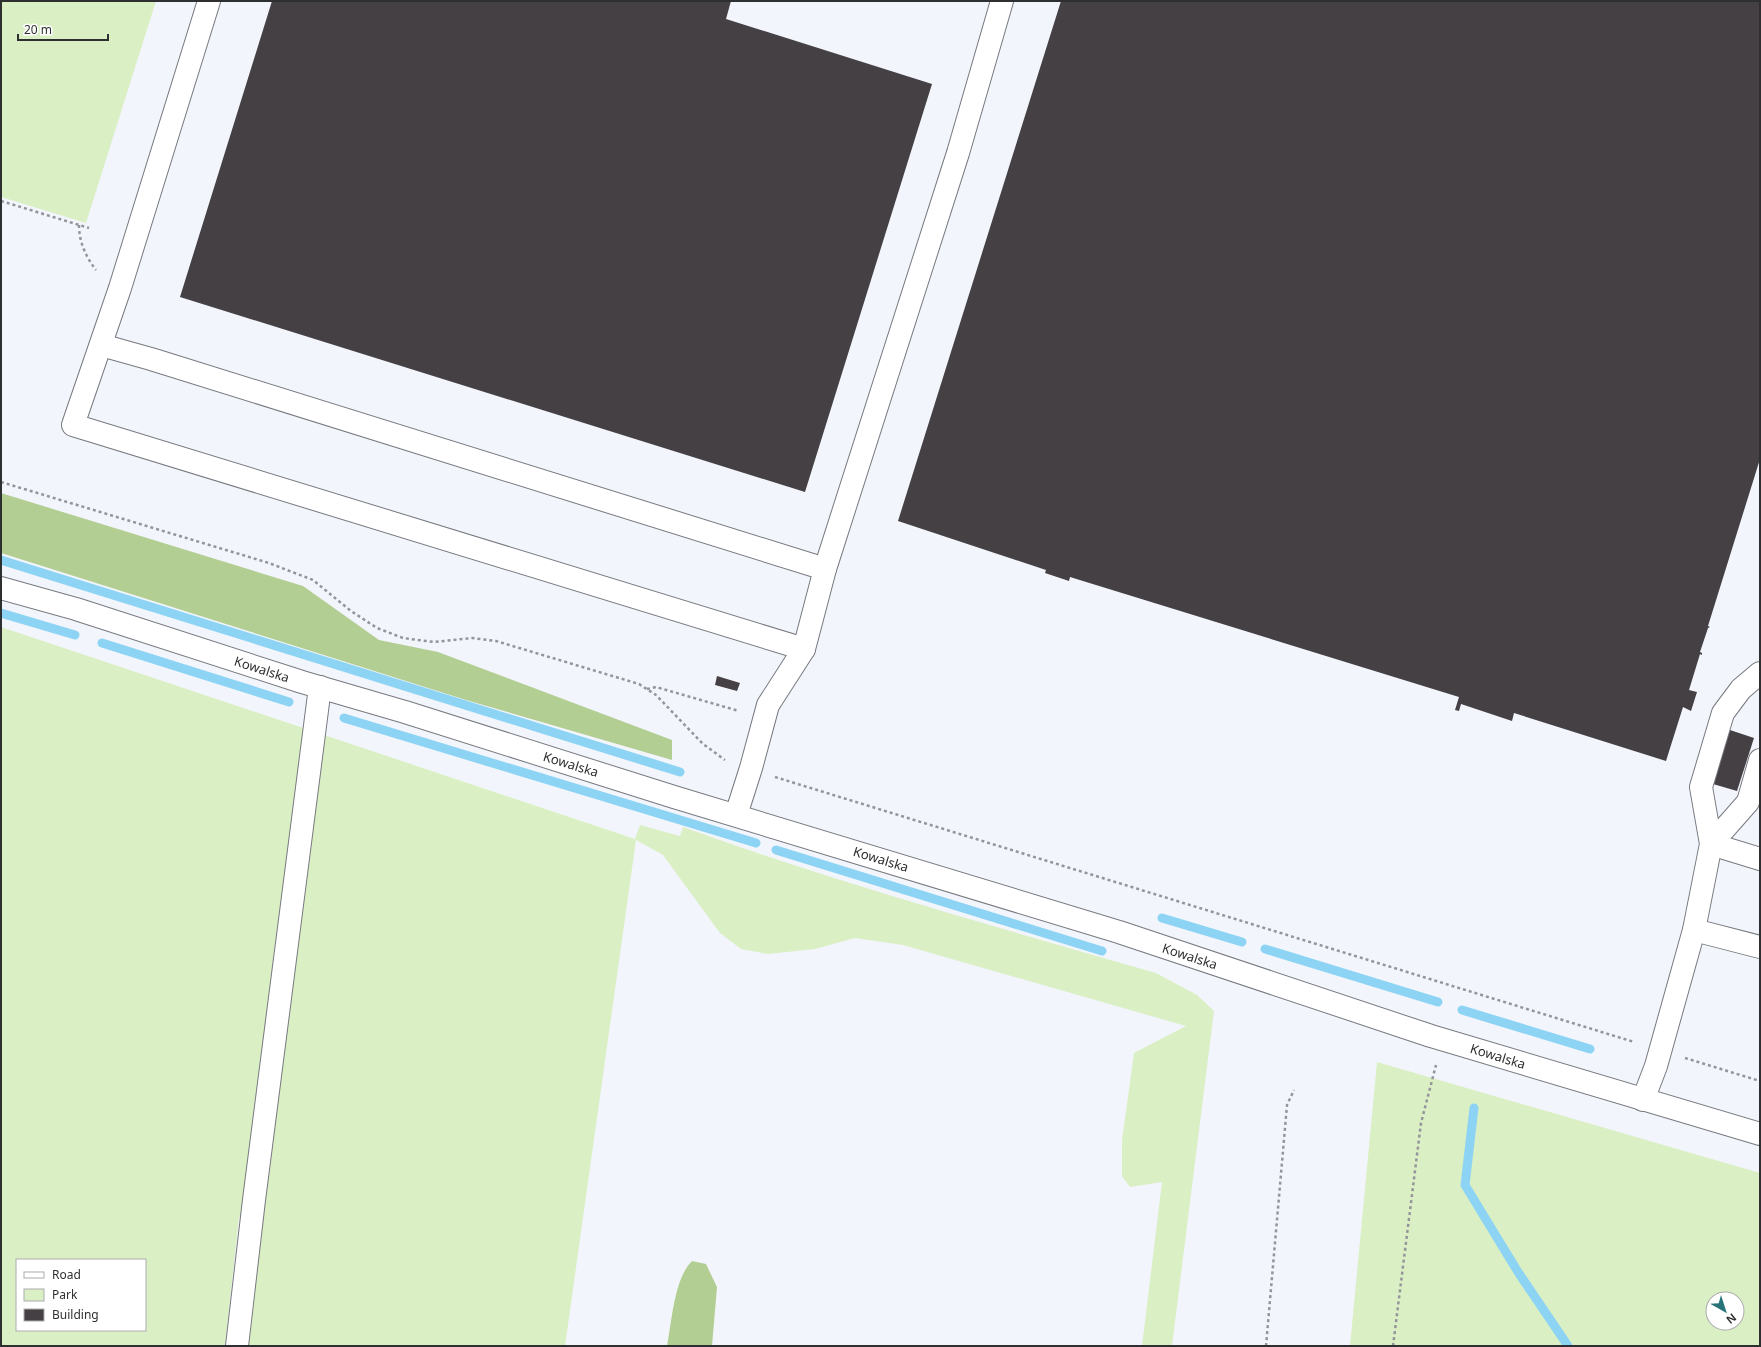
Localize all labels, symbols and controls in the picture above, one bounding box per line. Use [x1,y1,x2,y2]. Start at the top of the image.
scale bar [18,16,108,42]
text: 20 m [24,21,52,38]
street label: Kowalska [232,652,292,686]
street label: Kowalska [541,747,601,781]
street label: Kowalska [851,842,911,876]
street label: Kowalska [1160,939,1220,973]
street label: Kowalska [1468,1039,1528,1073]
legend [16,1259,146,1331]
text: Road [52,1266,81,1283]
text: Park [52,1286,78,1303]
north arrow [1705,1291,1745,1331]
text: Building [52,1306,99,1323]
text: N [1723,1311,1740,1328]

